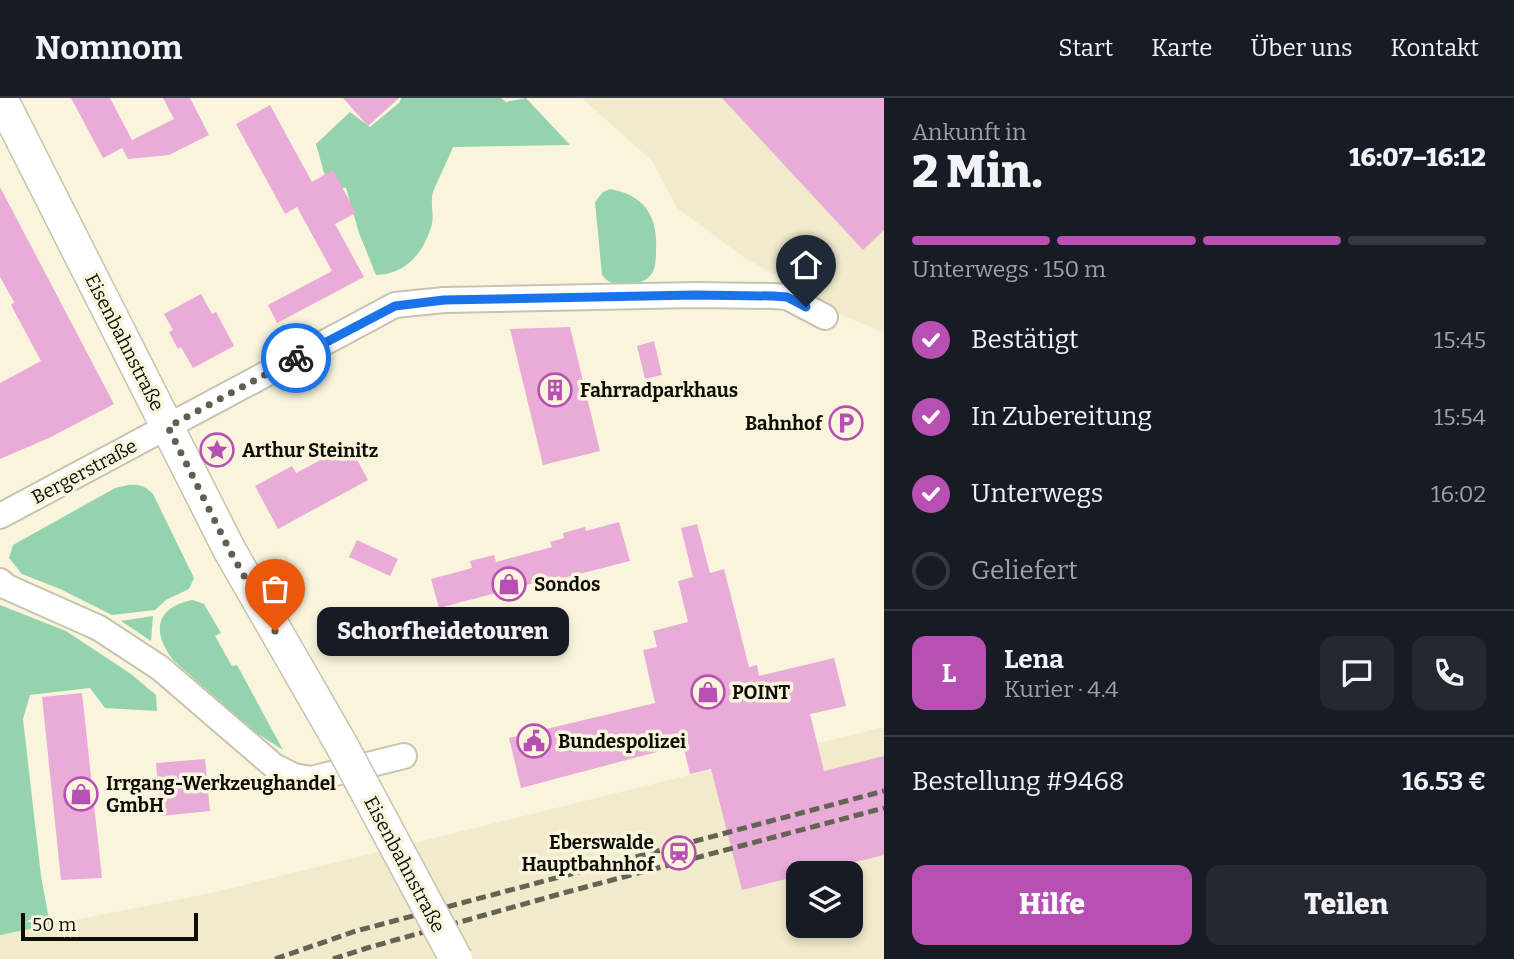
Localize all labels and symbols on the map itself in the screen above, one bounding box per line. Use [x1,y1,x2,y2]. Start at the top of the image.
pin [776,235,836,307]
street label: Eisenbahnstraße [80,270,169,415]
courier [261,323,331,393]
building icon: Fahrradparkhaus [536,371,574,409]
place label: Fahrradparkhaus [580,379,738,402]
parking icon: Bahnhof [827,404,865,442]
place label: Bahnhof [745,412,824,435]
place icon: Arthur Steinitz [198,431,236,469]
street label: Bergerstraße [28,434,141,509]
place label: Arthur Steinitz [242,439,378,462]
pin [245,559,305,631]
shop icon: Sondos [490,565,528,603]
place label: Sondos [534,573,600,596]
callout: Schorfheidetouren [317,606,569,656]
shop icon: POINT [689,673,727,711]
place label: POINT [732,681,791,704]
public building icon: Bundespolizei [515,722,553,760]
place label: Bundespolizei [558,730,686,753]
place label: Irrgang-Werkzeughandel GmbH [106,772,336,817]
shop icon: Irrgang-Werkzeughandel GmbH [62,775,100,813]
street label: Eisenbahnstraße [359,792,450,936]
place label: Eberswalde Hauptbahnhof [521,831,656,876]
station icon: Eberswalde Hauptbahnhof [660,834,698,872]
scale bar [21,910,198,942]

